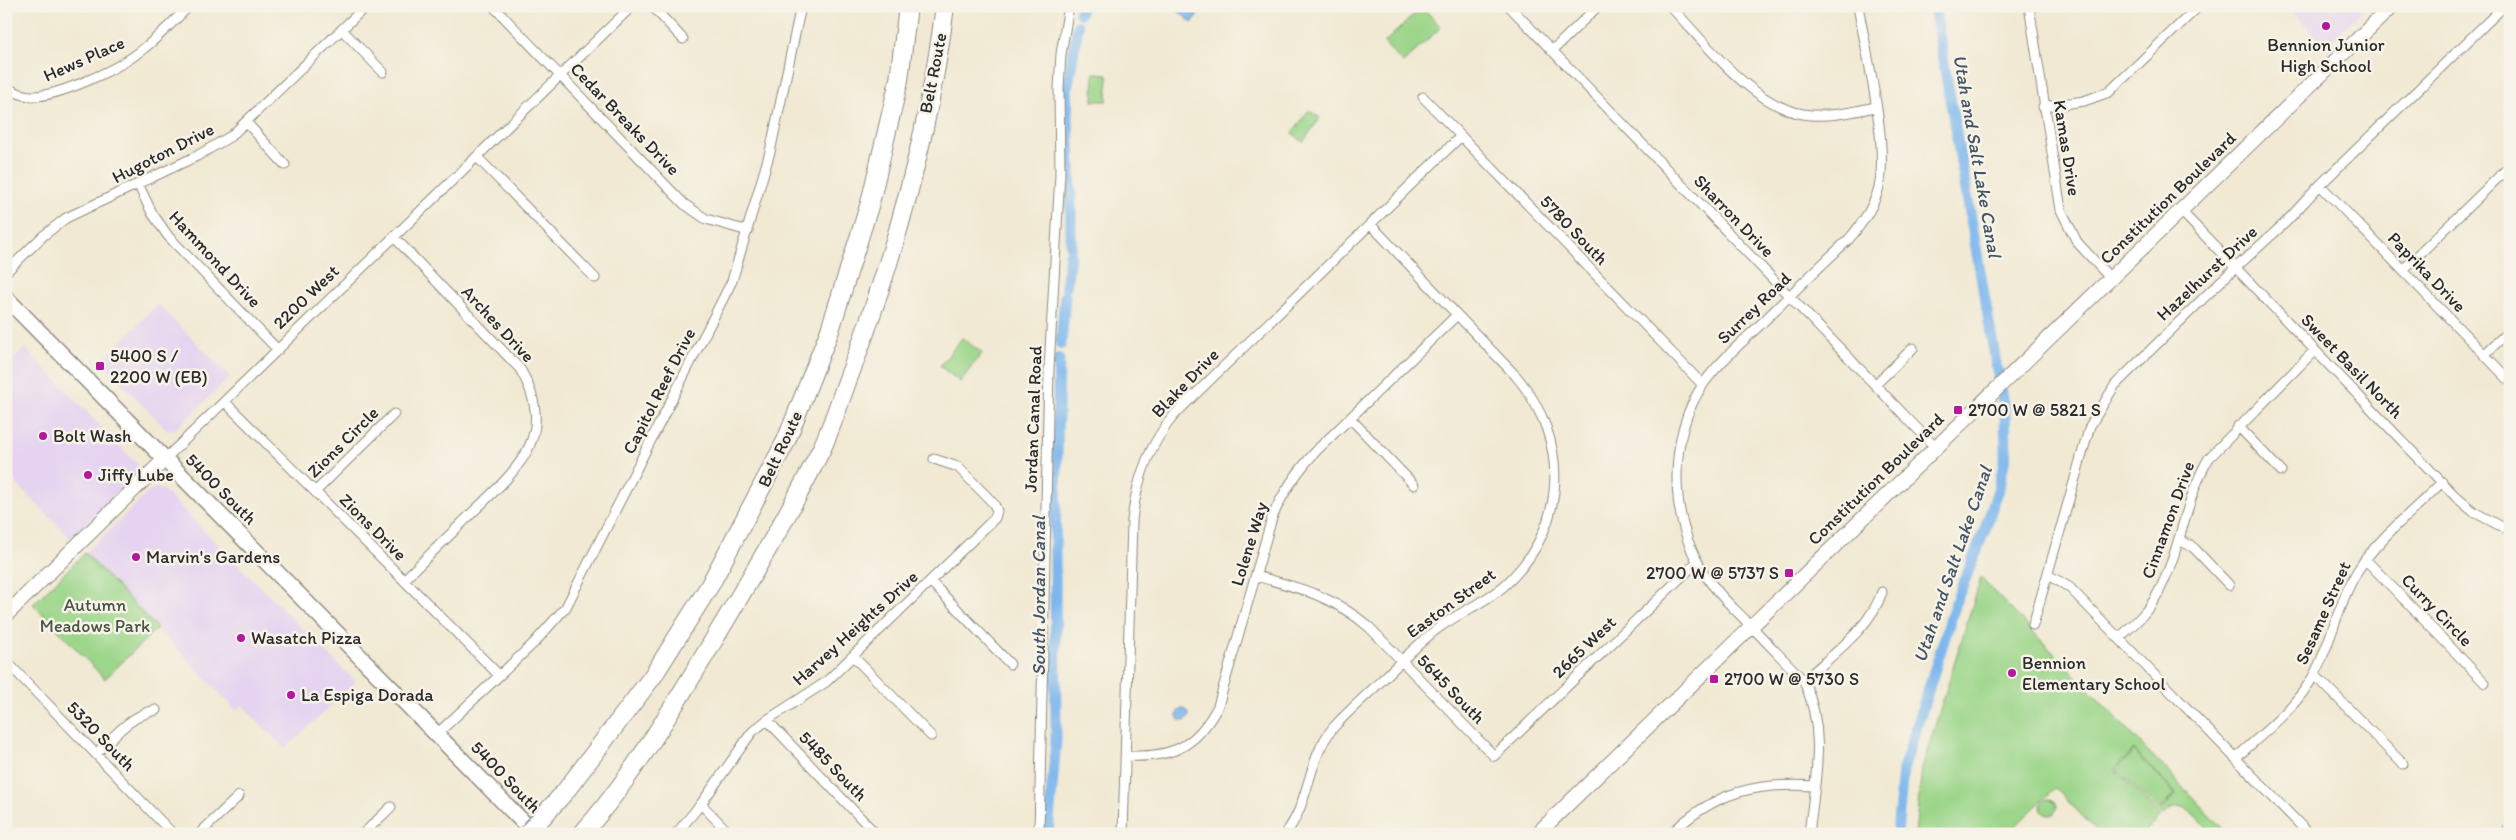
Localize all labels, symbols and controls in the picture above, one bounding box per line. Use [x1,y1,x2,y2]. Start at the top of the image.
marker: Bennion Junior High School [2320,20,2332,32]
street label: Hews Place [40,31,128,87]
street label: Belt Route [914,31,952,115]
place label: Bennion Junior High School [2267,34,2385,77]
water label: Utah and Salt Lake Canal [1948,53,2007,261]
street label: Cedar Breaks Drive [566,58,684,180]
street label: Kamas Drive [2049,98,2085,198]
street label: Hugoton Drive [108,118,218,188]
street label: Constitution Boulevard [2095,127,2241,269]
street label: Sharron Drive [1689,170,1779,262]
street label: 5780 South [1535,191,1613,269]
street label: Hammond Drive [164,206,266,312]
street label: Hazelhurst Drive [2152,221,2262,325]
street label: Paprika Drive [2383,227,2471,317]
street label: 2200 West [268,260,344,334]
street label: Surrey Road [1712,267,1796,349]
street label: Arches Drive [457,281,539,367]
street label: Sweet Basil North [2296,309,2408,423]
street label: Capitol Reef Drive [618,324,700,458]
street label: Blake Drive [1147,344,1223,422]
place label: 5400 S / 2200 W (EB) [110,345,208,388]
street label: Jordan Canal Road [1019,345,1047,493]
marker: 5400 S / 2200 W (EB) [94,360,106,372]
place label: 2700 W @ 5821 S [1968,399,2101,421]
street label: Zions Circle [303,402,383,482]
marker: 2700 W @ 5821 S [1952,404,1964,416]
street label: Belt Route [753,407,807,491]
street label: Constitution Boulevard [1803,408,1949,550]
place label: Bolt Wash [53,425,132,447]
marker: Bolt Wash [37,430,49,442]
street label: 5400 South [181,449,261,529]
street label: Cinnamon Drive [2137,458,2199,582]
water label: Utah and Salt Lake Canal [1908,462,1997,665]
place label: Jiffy Lube [98,464,174,486]
marker: Jiffy Lube [82,469,94,481]
street label: Zions Drive [335,489,411,565]
street label: Lolene Way [1226,499,1272,589]
water label: South Jordan Canal [1027,514,1050,676]
place label: Marvin's Gardens [146,546,280,568]
marker: Marvin's Gardens [130,551,142,563]
street label: Sesame Street [2290,558,2356,668]
place label: 2700 W @ 5737 S [1646,562,1779,584]
street label: Easton Street [1402,563,1500,643]
street label: Harvey Heights Drive [788,566,922,690]
marker: 2700 W @ 5737 S [1783,567,1795,579]
street label: Curry Circle [2397,569,2477,651]
park label: Autumn Meadows Park [40,594,150,637]
street label: 2665 West [1548,611,1621,683]
place label: Wasatch Pizza [251,627,362,649]
marker: Wasatch Pizza [235,632,247,644]
street label: 5645 South [1412,650,1490,728]
place label: Bennion Elementary School [2022,652,2166,695]
marker: Bennion Elementary School [2006,667,2018,679]
place label: 2700 W @ 5730 S [1724,668,1859,690]
marker: 2700 W @ 5730 S [1708,673,1720,685]
place label: La Espiga Dorada [301,684,434,706]
marker: La Espiga Dorada [285,689,297,701]
street label: 5320 South [62,696,140,776]
street label: 5485 South [794,726,872,806]
street label: 5400 South [466,736,546,818]

